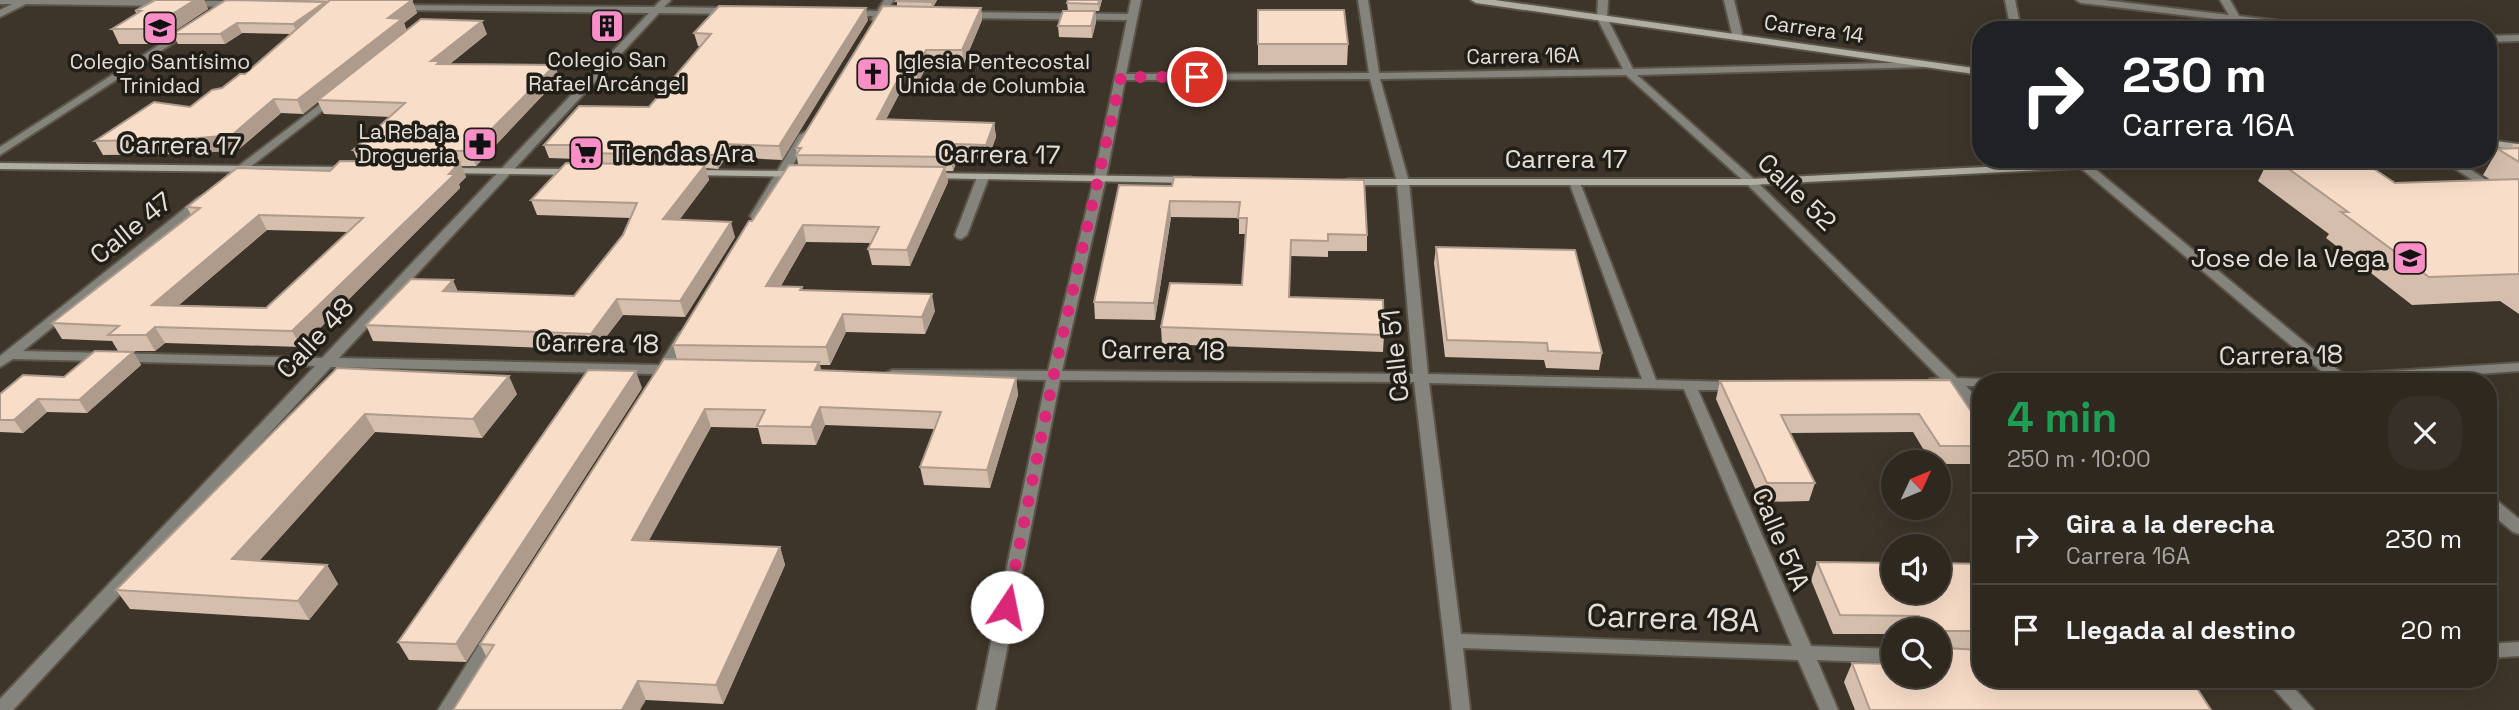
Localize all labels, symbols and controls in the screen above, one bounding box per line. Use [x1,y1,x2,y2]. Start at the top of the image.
building icon: Colegio San Rafael Arcángel [588,7,626,45]
street label: Carrera 14 [1762,8,1866,49]
school or university icon: Colegio Santísimo Trinidad [141,9,179,47]
street label: Carrera 16A [1466,41,1580,70]
text: 230 m [2122,44,2267,106]
place label: Colegio San Rafael Arcángel [528,46,686,97]
pin [1167,47,1227,107]
place label: Colegio Santísimo Trinidad [70,48,250,99]
place label: Iglesia Pentecostal Unida de Columbia [898,48,1090,99]
icon: right [2007,49,2098,140]
church icon: Iglesia Pentecostal Unida de Columbia [854,55,892,93]
icon: arrive [1178,58,1216,96]
text: Carrera 16A [2122,105,2295,145]
place label: La Rebaja Drogueria [358,118,456,169]
pharmacy icon: La Rebaja Drogueria [461,125,499,163]
street label: Carrera 17 [118,127,242,163]
supermarket icon: Tiendas Ara [567,134,605,172]
place label: Tiendas Ara [610,136,755,170]
street label: Carrera 17 [937,136,1061,172]
street label: Carrera 17 [1505,142,1627,176]
street label: Calle 52 [1750,146,1844,238]
street label: Calle 47 [83,184,179,272]
school or university icon: Jose de la Vega [2391,239,2429,277]
place label: Jose de la Vega [2191,241,2386,275]
street label: Calle 48 [269,290,361,386]
street label: Calle 51 [1373,308,1417,404]
street label: Carrera 18 [535,325,659,361]
street label: Carrera 18 [1101,332,1225,368]
street label: Carrera 18 [2219,337,2343,373]
text: 4 min [2007,391,2117,444]
button: close [2388,396,2462,470]
text: 250 m · 10:00 [2007,444,2151,474]
north arrow [1881,450,1951,520]
map controls [1881,450,1951,688]
street label: Calle 51A [1744,482,1818,596]
text: Gira a la derecha [2066,507,2275,541]
icon: right [2007,520,2045,558]
text: 230 m [2385,522,2462,556]
button: sound [1881,534,1951,604]
text: Carrera 16A [2066,541,2190,571]
position arrow [970,570,1044,644]
street label: Carrera 18A [1586,595,1760,641]
icon: arrive [2007,611,2045,649]
text: Llegada al destino [2066,613,2296,647]
text: 20 m [2401,613,2462,647]
button: search [1881,618,1951,688]

